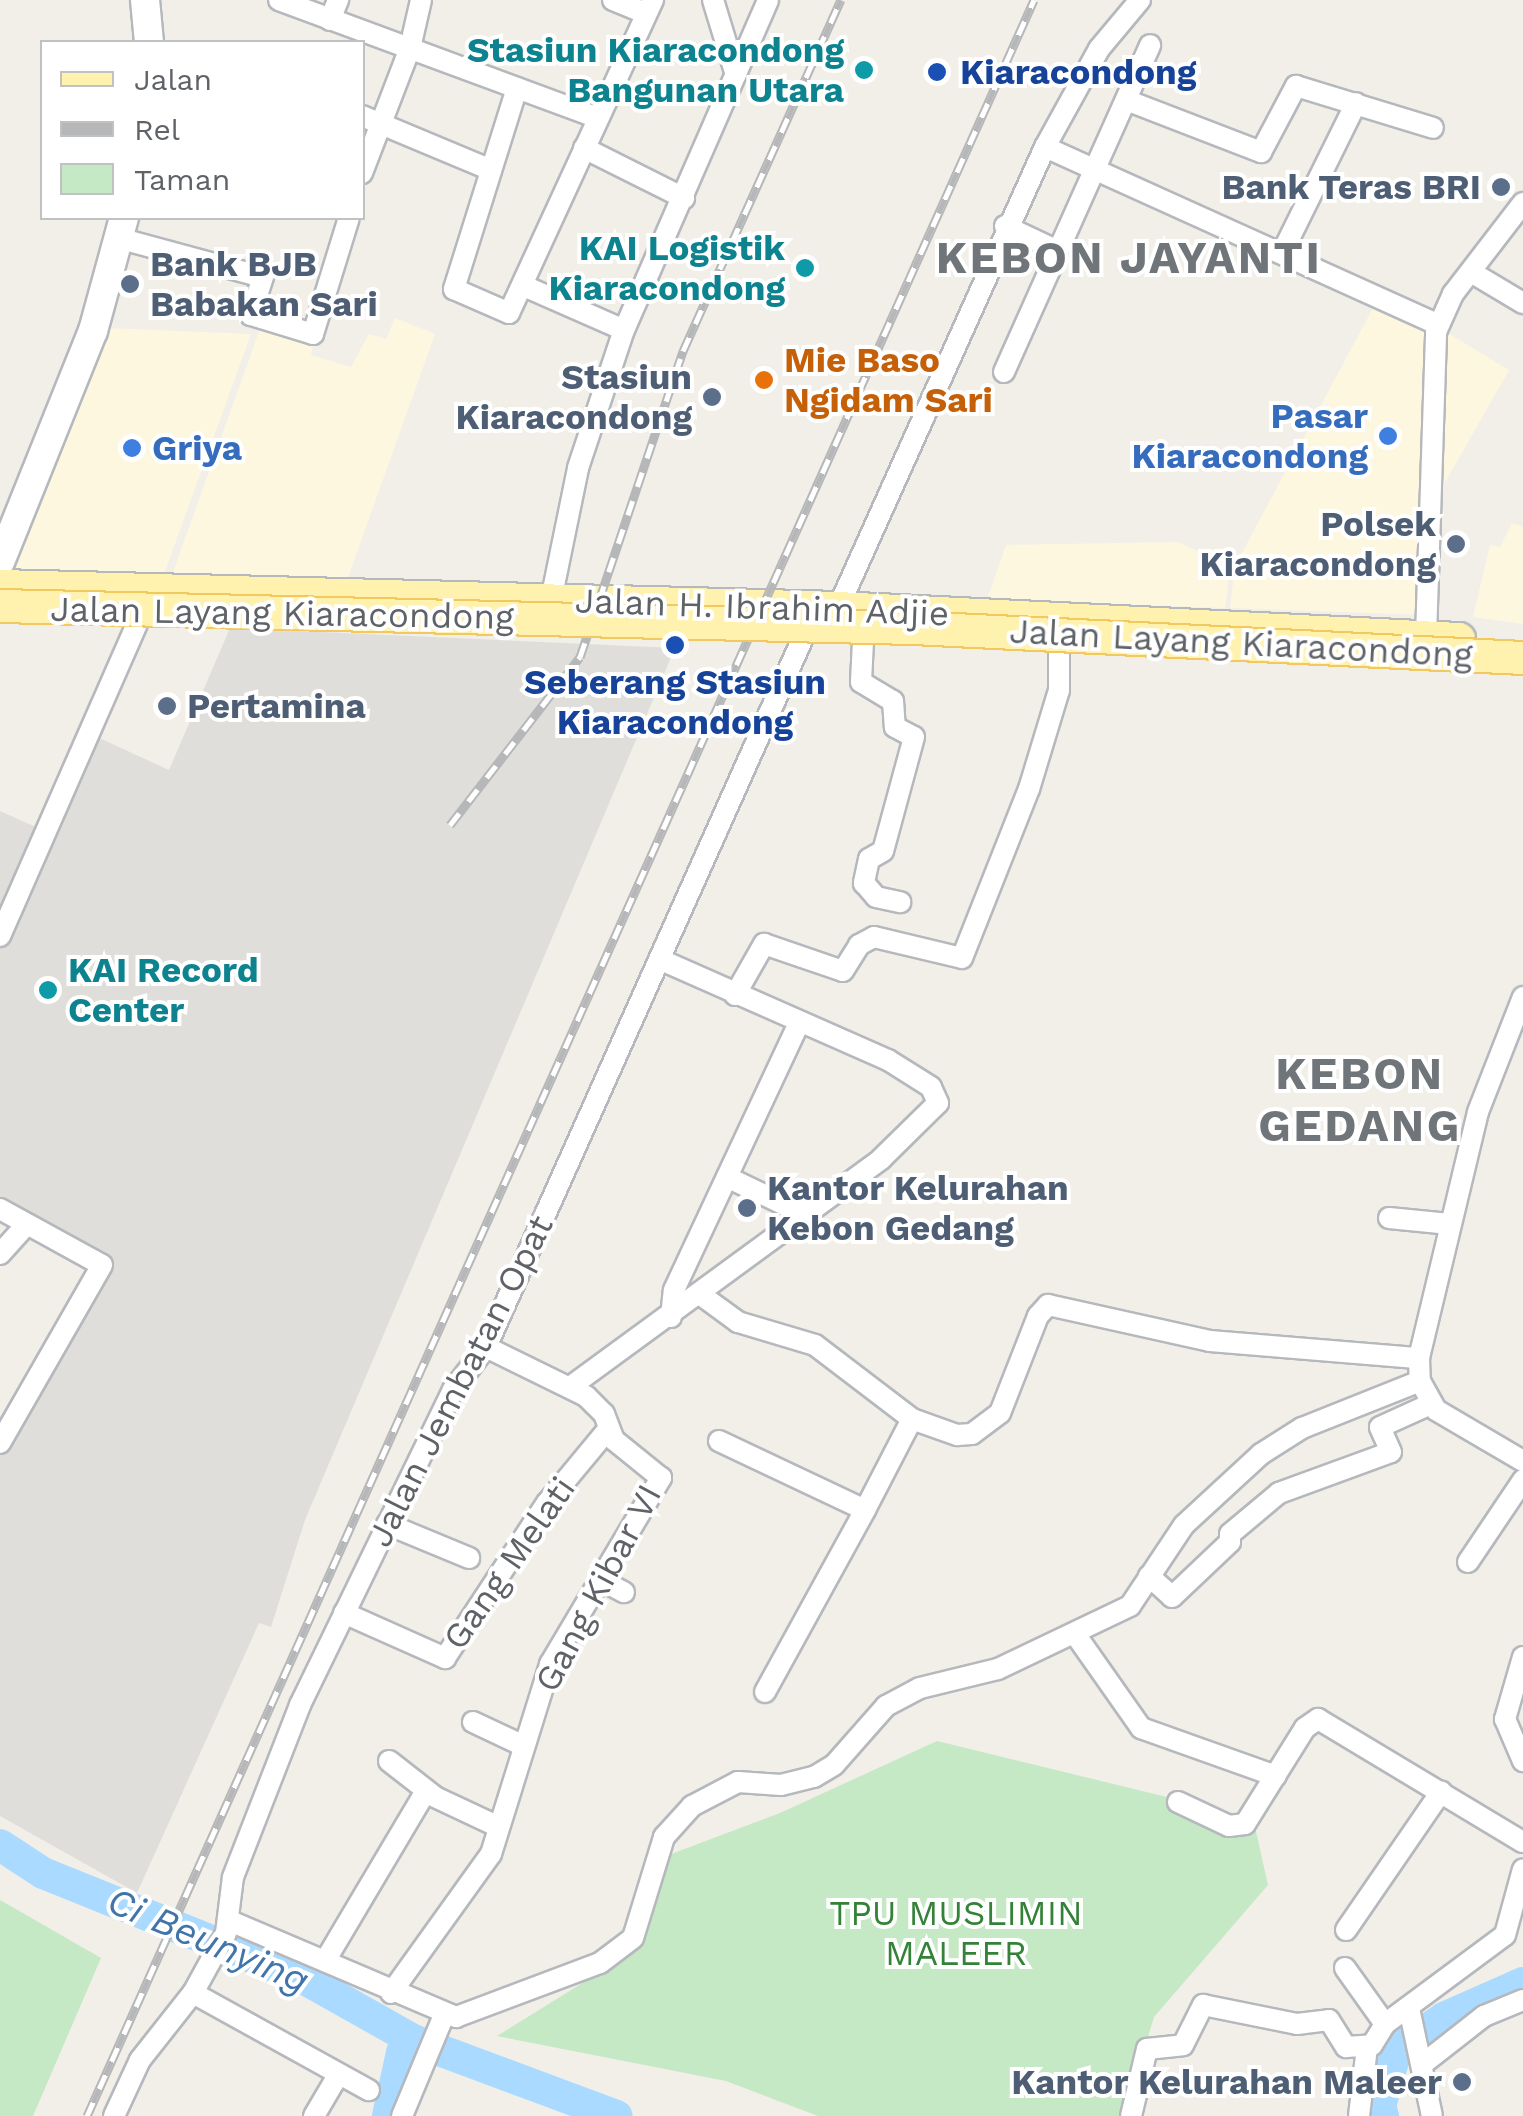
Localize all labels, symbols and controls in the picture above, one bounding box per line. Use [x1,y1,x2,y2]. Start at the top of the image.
place label: Stasiun Kiaracondong Bangunan Utara [467,29,844,111]
legend [40,40,365,220]
place label: Kiaracondong [960,51,1196,93]
marker: Stasiun Kiaracondong Bangunan Utara [853,59,875,81]
marker: Kiaracondong [924,59,950,85]
text: Jalan [134,62,212,97]
text: Rel [134,112,180,147]
text: Taman [134,162,230,197]
place label: Bank Teras BRI [1220,166,1481,208]
marker: Bank Teras BRI [1490,176,1512,198]
place label: KAI Logistik Kiaracondong [549,227,785,309]
district label: KEBON JAYANTI [935,231,1323,285]
place label: Bank BJB Babakan Sari [150,243,378,325]
marker: KAI Logistik Kiaracondong [794,257,816,279]
marker: Bank BJB Babakan Sari [119,273,141,295]
place label: Mie Baso Ngidam Sari [784,339,993,421]
place label: Stasiun Kiaracondong [456,356,692,438]
marker: Mie Baso Ngidam Sari [753,369,775,391]
marker: Stasiun Kiaracondong [701,386,723,408]
place label: Pasar Kiaracondong [1132,395,1368,477]
marker: Pasar Kiaracondong [1377,425,1399,447]
place label: Griya [152,427,242,469]
marker: Griya [121,437,143,459]
place label: Polsek Kiaracondong [1200,503,1436,585]
marker: Polsek Kiaracondong [1445,533,1467,555]
street label: Jalan H. Ibrahim Adjie [574,579,950,635]
street label: Jalan Layang Kiaracondong [50,588,514,638]
street label: Jalan Layang Kiaracondong [1008,610,1474,676]
marker: Seberang Stasiun Kiaracondong [664,634,686,656]
place label: Seberang Stasiun Kiaracondong [524,661,826,743]
place label: Pertamina [187,685,366,727]
marker: Pertamina [156,695,178,717]
place label: KAI Record Center [68,949,259,1031]
marker: KAI Record Center [37,979,59,1001]
district label: KEBON GEDANG [1258,1047,1462,1153]
place label: Kantor Kelurahan Kebon Gedang [767,1167,1069,1249]
marker: Kantor Kelurahan Kebon Gedang [736,1197,758,1219]
street label: Jalan Jembatan Opat [358,1208,562,1554]
street label: Gang Melati [434,1469,584,1657]
street label: Gang Kibar VI [525,1476,671,1700]
water label: Ci Beunying [100,1878,316,2004]
park label: TPU MUSLIMIN MALEER [829,1892,1083,1974]
place label: Kantor Kelurahan Maleer [1011,2061,1442,2103]
marker: Kantor Kelurahan Maleer [1451,2071,1473,2093]

